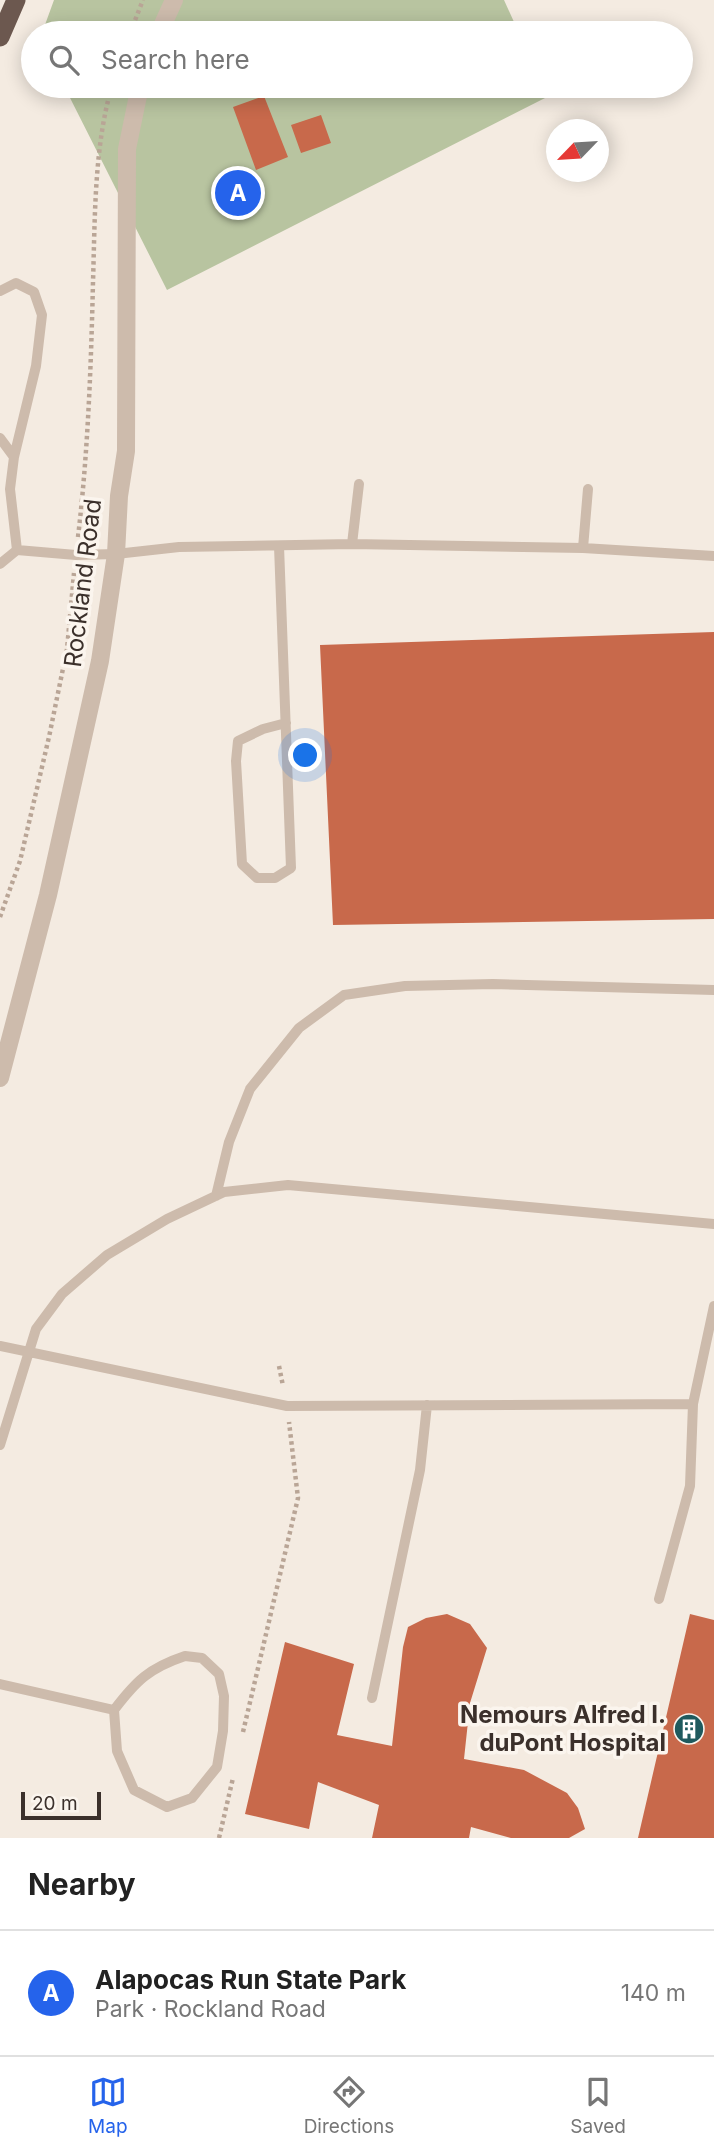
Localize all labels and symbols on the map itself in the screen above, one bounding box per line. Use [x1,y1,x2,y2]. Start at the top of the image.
north arrow [546,119,609,182]
pin: A [215,167,261,219]
street label: Rockland Road [58,497,107,669]
your location [288,738,322,772]
place label: Nemours Alfred I. duPont Hospital [460,1700,666,1757]
building icon: Nemours Alfred I. duPont Hospital [672,1712,706,1746]
scale bar [21,1789,102,1821]

